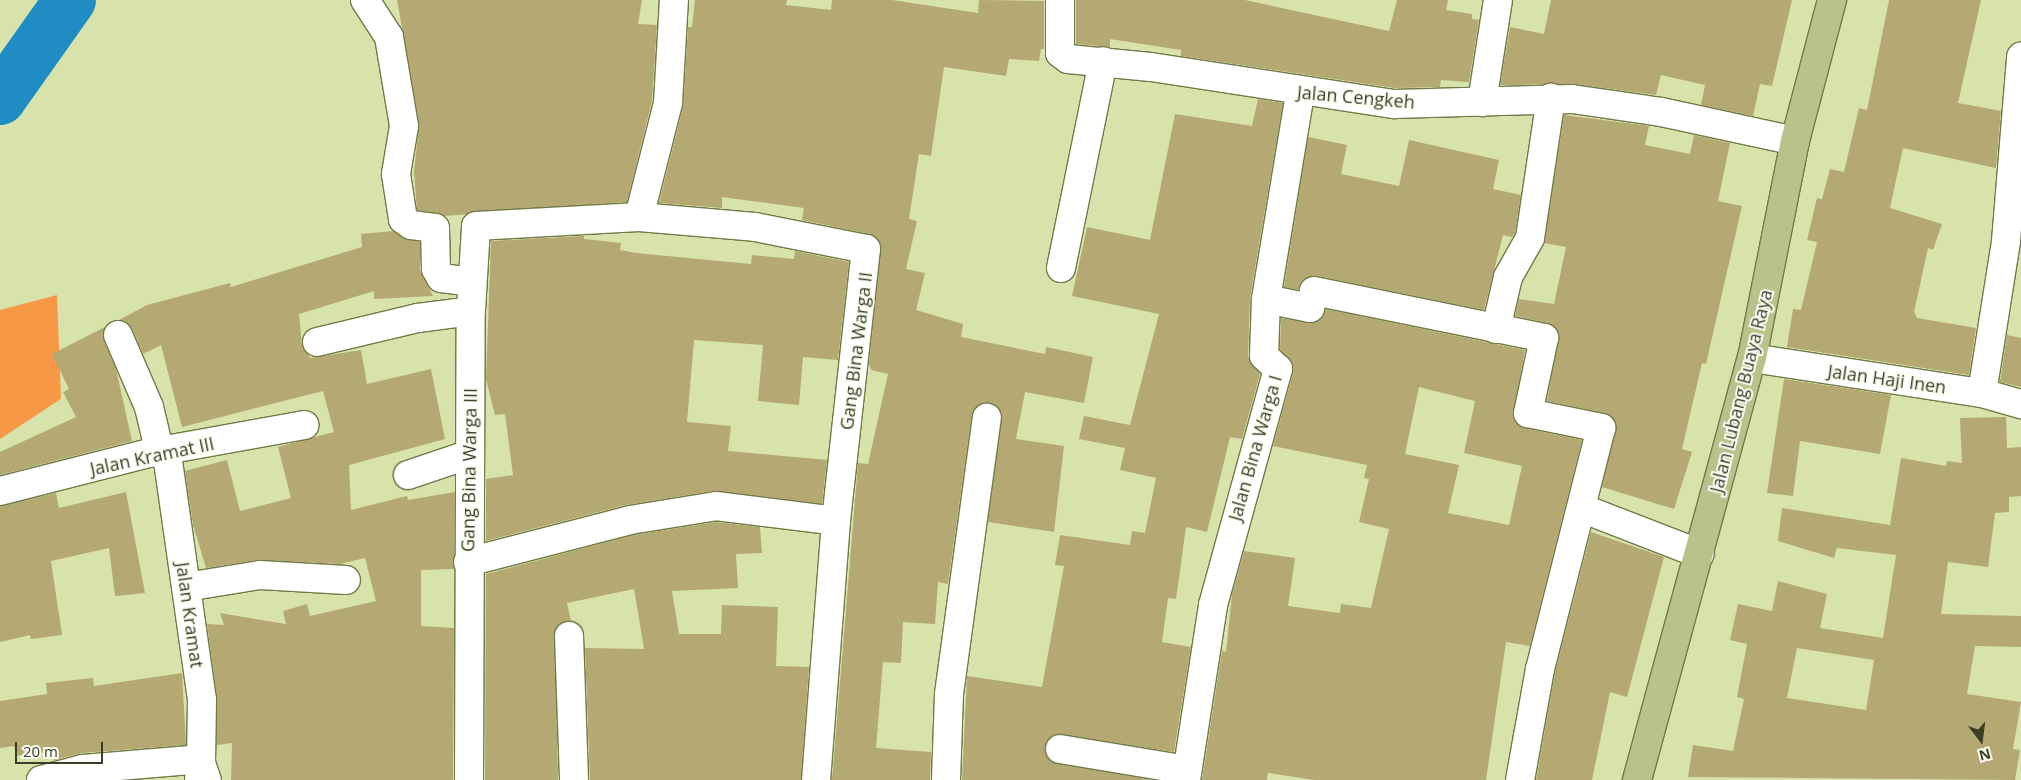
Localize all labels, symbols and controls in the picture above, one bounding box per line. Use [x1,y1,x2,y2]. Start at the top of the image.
street label: Jalan Cengkeh [1296,81,1416,113]
street label: Gang Bina Warga II [836,271,876,431]
street label: Jalan Lubang Buaya Raya [1705,287,1777,495]
street label: Jalan Haji Inen [1826,360,1948,398]
street label: Jalan Bina Warga I [1224,373,1286,523]
street label: Gang Bina Warga III [457,388,481,552]
street label: Jalan Kramat III [88,432,216,480]
street label: Jalan Kramat [172,561,208,669]
north arrow [1956,715,2006,765]
scale bar [18,732,105,764]
text: 20 m [23,741,58,761]
text: N [1977,744,1993,766]

